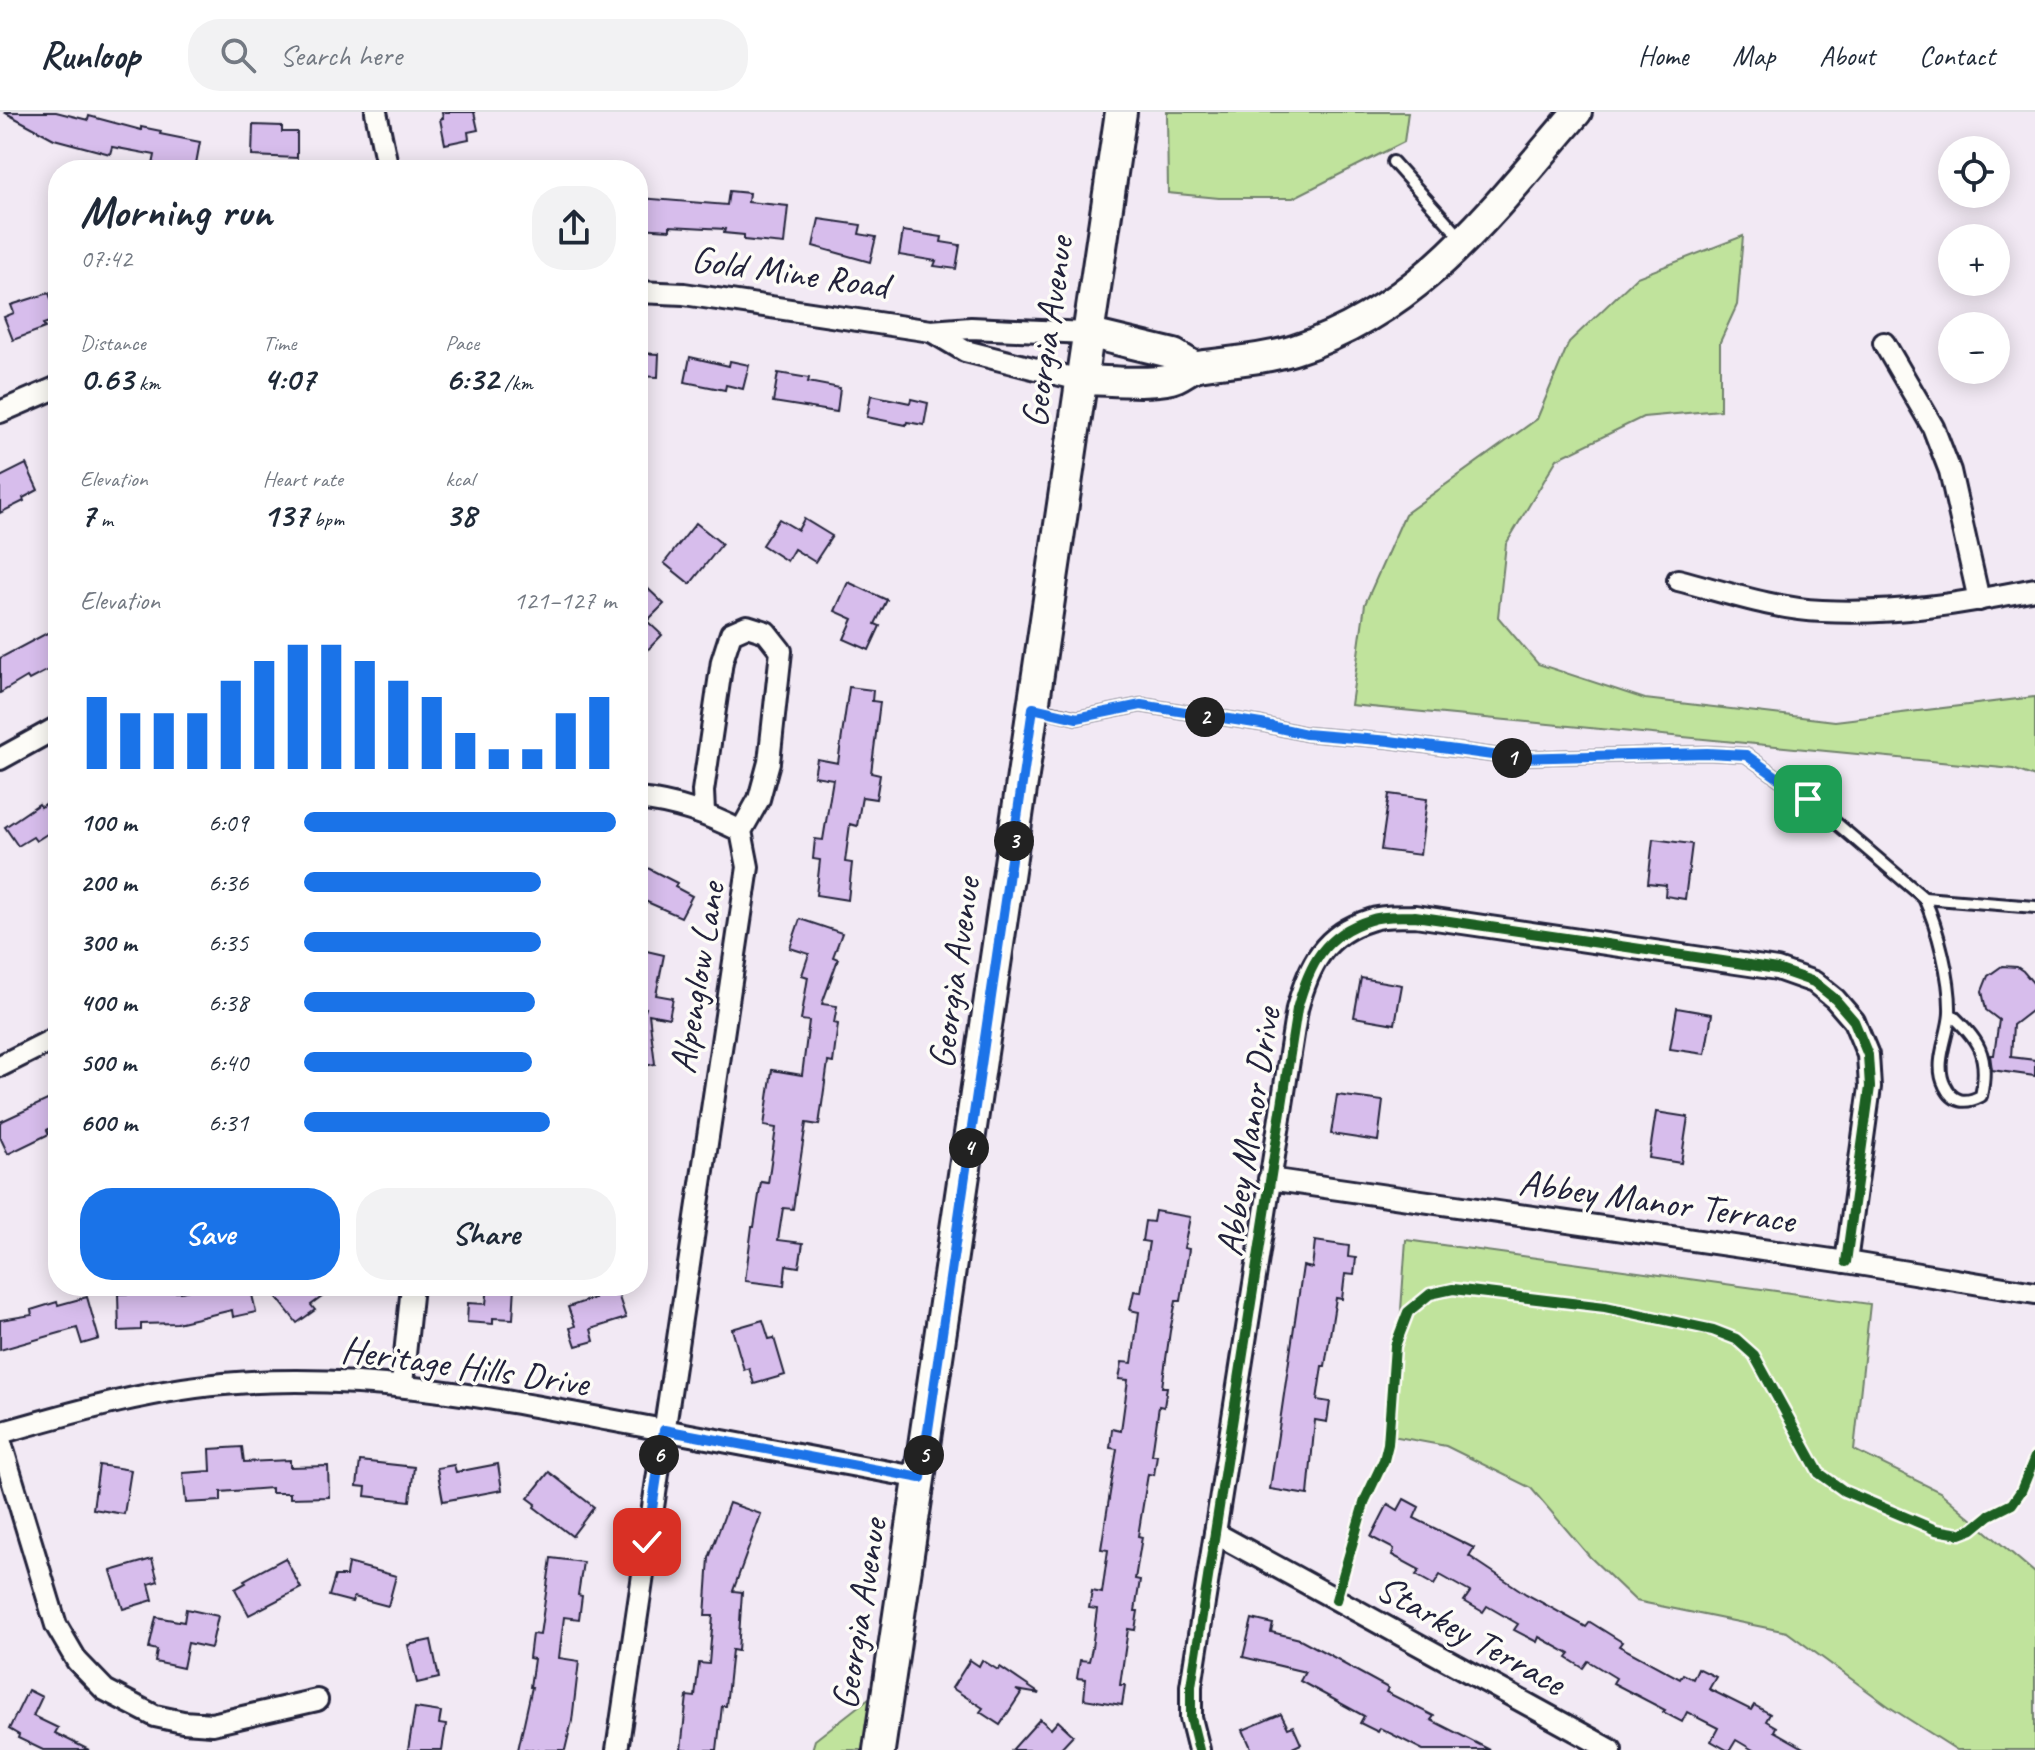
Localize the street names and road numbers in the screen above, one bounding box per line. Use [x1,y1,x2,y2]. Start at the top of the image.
street label: Georgia Avenue [1010,231,1084,430]
street label: Gold Mine Road [689,235,897,310]
street label: Georgia Avenue [917,872,991,1071]
street label: Alpenglow Lane [659,877,736,1077]
street label: Abbey Manor Drive [1205,1002,1291,1259]
street label: Abbey Manor Terrace [1516,1158,1800,1244]
street label: Heritage Hills Drive [338,1325,594,1407]
street label: Georgia Avenue [821,1513,898,1712]
street label: Starkey Terrace [1369,1564,1576,1707]

